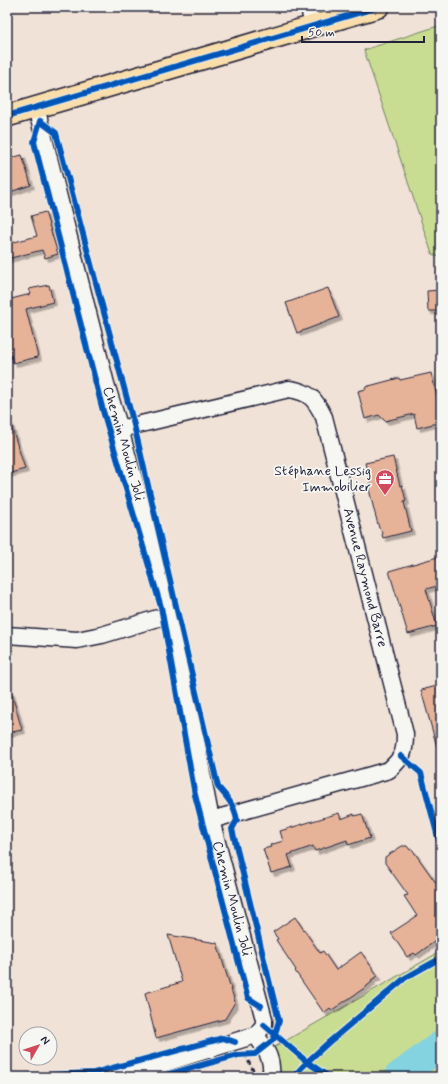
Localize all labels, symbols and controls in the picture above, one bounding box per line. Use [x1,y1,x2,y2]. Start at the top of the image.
scale bar [302,18,424,44]
text: 50 m [308,25,335,41]
street label: Chemin Moulin Joli [98,384,148,503]
place label: Stéphane Lessig Immobilier [274,462,371,496]
office icon: Stéphane Lessig Immobilier [374,468,396,496]
street label: Avenue Raymond Barre [339,506,391,649]
street label: Chemin Moulin Joli [208,839,256,958]
north arrow [18,1026,58,1066]
text: N [37,1033,53,1048]

